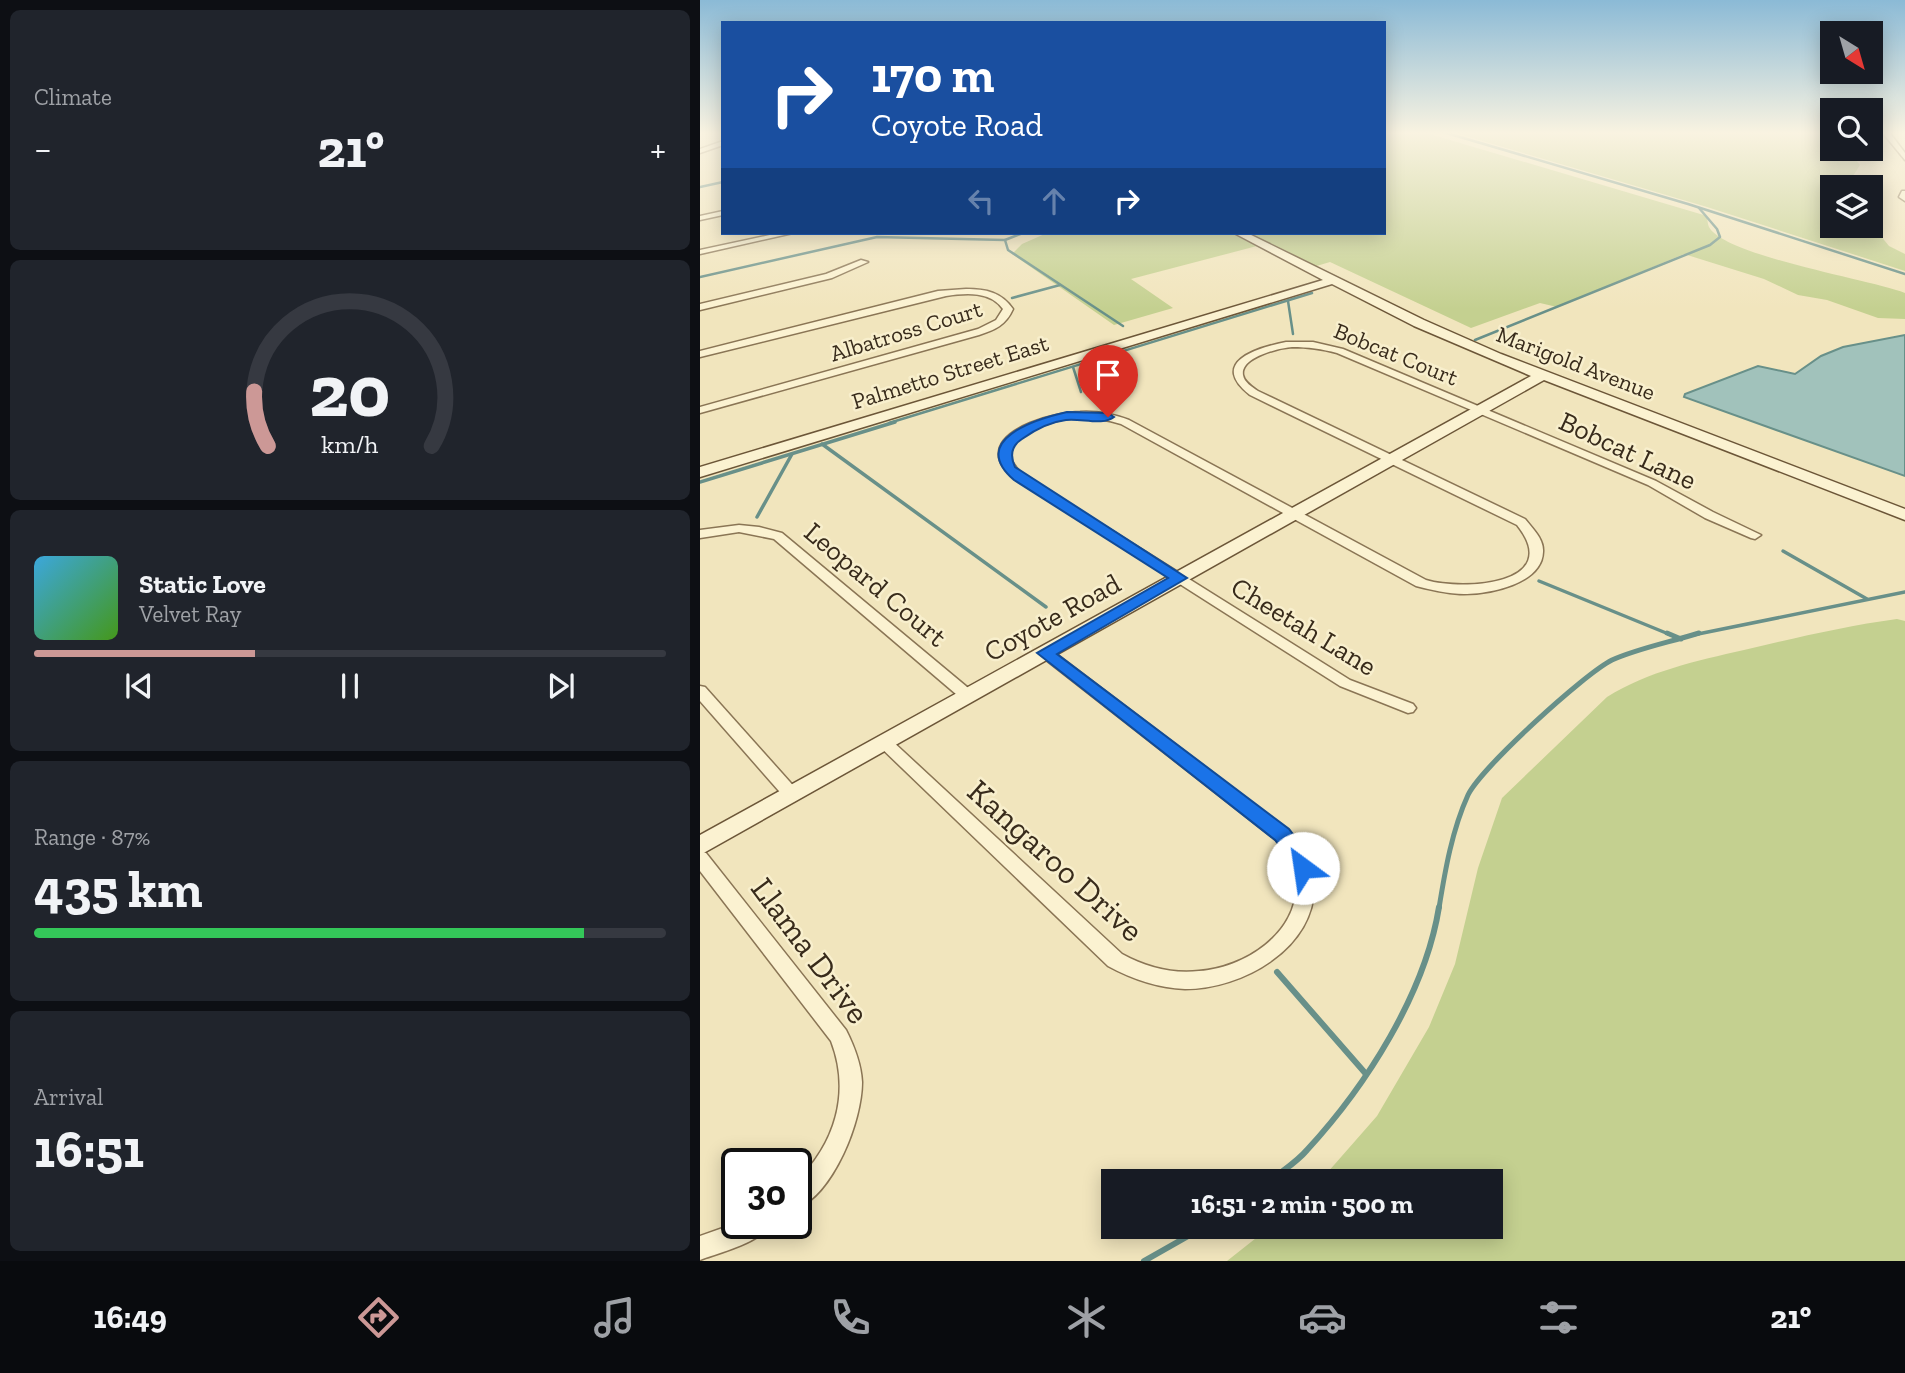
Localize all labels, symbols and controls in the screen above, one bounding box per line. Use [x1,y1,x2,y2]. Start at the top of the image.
north arrow [1820,21,1883,84]
map controls [1820,21,1883,238]
text: 170 m [871,46,994,105]
icon: right [756,49,847,140]
text: Climate [34,83,112,111]
button: search [1820,98,1883,161]
text: Coyote Road [871,106,1043,144]
text: 21° [317,118,384,180]
text: − [34,126,52,172]
text: + [650,126,666,172]
button: layers [1820,175,1883,238]
icon: left [962,182,1000,220]
icon: ahead [1035,182,1073,220]
icon: right [1108,182,1146,220]
street label: Albatross Court [827,294,986,367]
street label: Bobcat Court [1330,316,1463,392]
street label: Marigold Avenue [1493,320,1659,406]
street label: Palmetto Street East [848,329,1052,415]
pin [1078,345,1138,417]
text: 20 [309,348,391,436]
icon: arrive [1089,356,1127,394]
street label: Bobcat Lane [1554,404,1702,497]
text: km/h [321,429,379,459]
street label: Leopard Court [798,515,954,654]
street label: Coyote Road [978,567,1126,668]
text: Static Love [139,568,266,600]
street label: Cheetah Lane [1225,570,1382,683]
text: Velvet Ray [139,600,241,628]
icon: previous [120,667,158,705]
icon: pause [331,667,369,705]
icon: next [542,667,580,705]
street label: Kangaroo Drive [960,771,1152,949]
text: Range · 87% [34,823,150,851]
position arrow [1266,831,1340,905]
text: 435 km [34,858,203,920]
street label: Llama Drive [743,870,878,1031]
text: Arrival [34,1083,103,1111]
text: 16:51 [34,1118,144,1180]
speed limit sign: 30 [721,1148,812,1239]
text: 16:51 · 2 min · 500 m [1191,1188,1413,1220]
icon: directions [354,1293,403,1342]
icon: music [590,1293,639,1342]
icon: phone [826,1293,875,1342]
icon: climate [1062,1293,1111,1342]
icon: car [1298,1293,1347,1342]
icon: filters [1534,1293,1583,1342]
text: 16:49 [94,1298,167,1336]
text: 21° [1770,1298,1811,1336]

